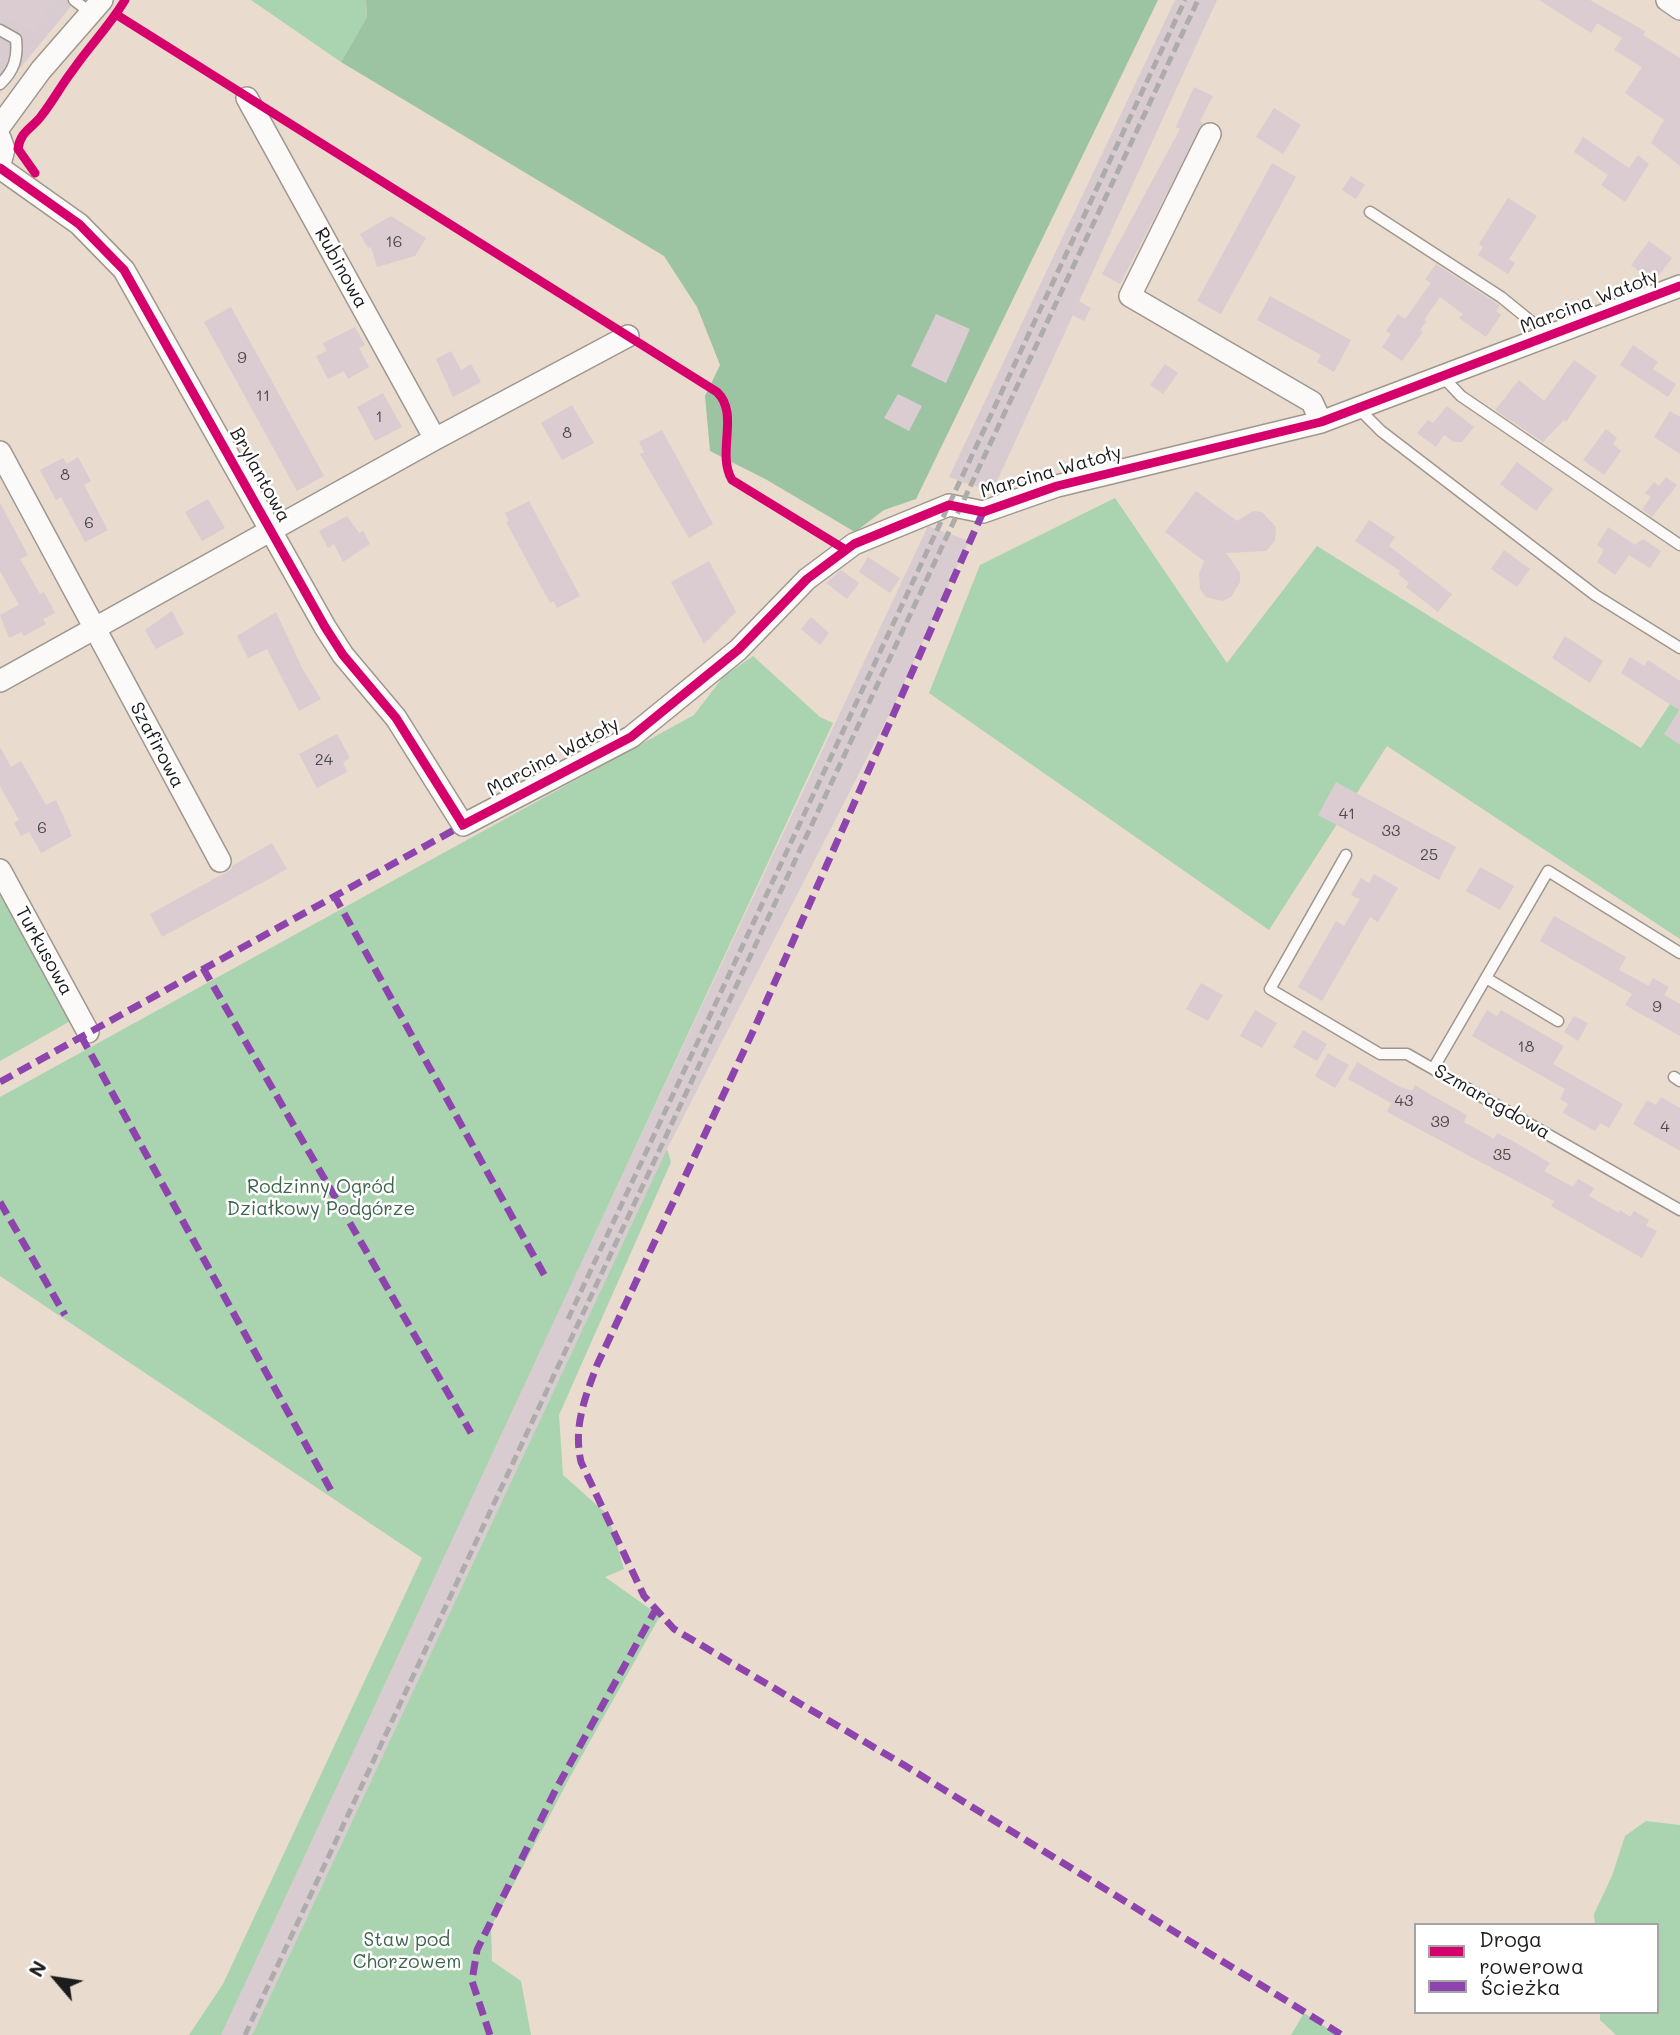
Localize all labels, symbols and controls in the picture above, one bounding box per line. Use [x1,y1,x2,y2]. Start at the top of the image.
street label: Rubinowa [309,224,373,312]
house number: 16 [386,232,402,252]
street label: Marcina Watoły [1517,265,1661,339]
house number: 9 [237,348,247,368]
house number: 11 [256,386,270,406]
house number: 1 [375,407,383,427]
house number: 8 [562,423,572,443]
street label: Brylantowa [225,424,295,526]
street label: Marcina Watoły [978,441,1124,503]
house number: 8 [60,465,70,485]
house number: 6 [84,513,94,533]
street label: Szafirowa [125,698,189,792]
street label: Marcina Watoły [483,713,623,801]
house number: 24 [315,750,333,770]
house number: 41 [1339,804,1355,824]
house number: 6 [37,818,47,838]
house number: 33 [1382,821,1400,841]
house number: 25 [1420,845,1438,865]
street label: Turkusowa [10,903,78,999]
house number: 9 [1652,997,1662,1017]
house number: 18 [1518,1037,1534,1057]
street label: Szmaragdowa [1430,1059,1554,1145]
house number: 43 [1395,1091,1413,1111]
house number: 39 [1431,1112,1449,1132]
house number: 4 [1660,1117,1670,1137]
house number: 35 [1493,1145,1511,1165]
park label: Rodzinny Ogród Działkowy Podgórze [227,1176,415,1220]
legend [1414,1923,1659,2014]
text: Droga rowerowa [1479,1925,1584,1979]
park label: Staw pod Chorzowem [353,1929,461,1973]
north arrow [21,1944,91,2014]
text: N [23,1956,52,1981]
text: Ścieżka [1481,1973,1561,2000]

